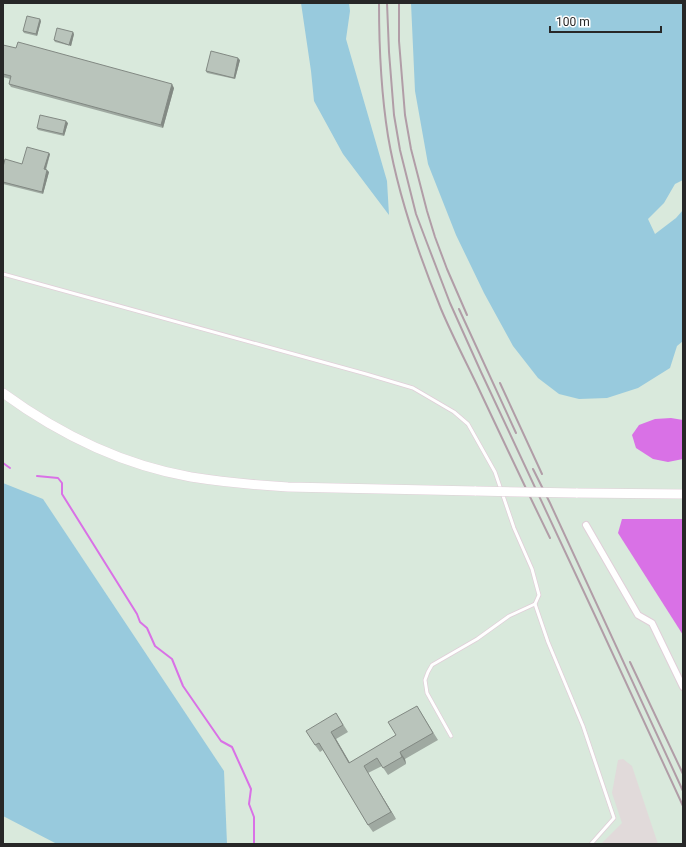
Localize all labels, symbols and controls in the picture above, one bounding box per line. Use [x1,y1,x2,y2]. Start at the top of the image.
scale bar [550,8,661,34]
text: 100 m [556,15,590,29]

